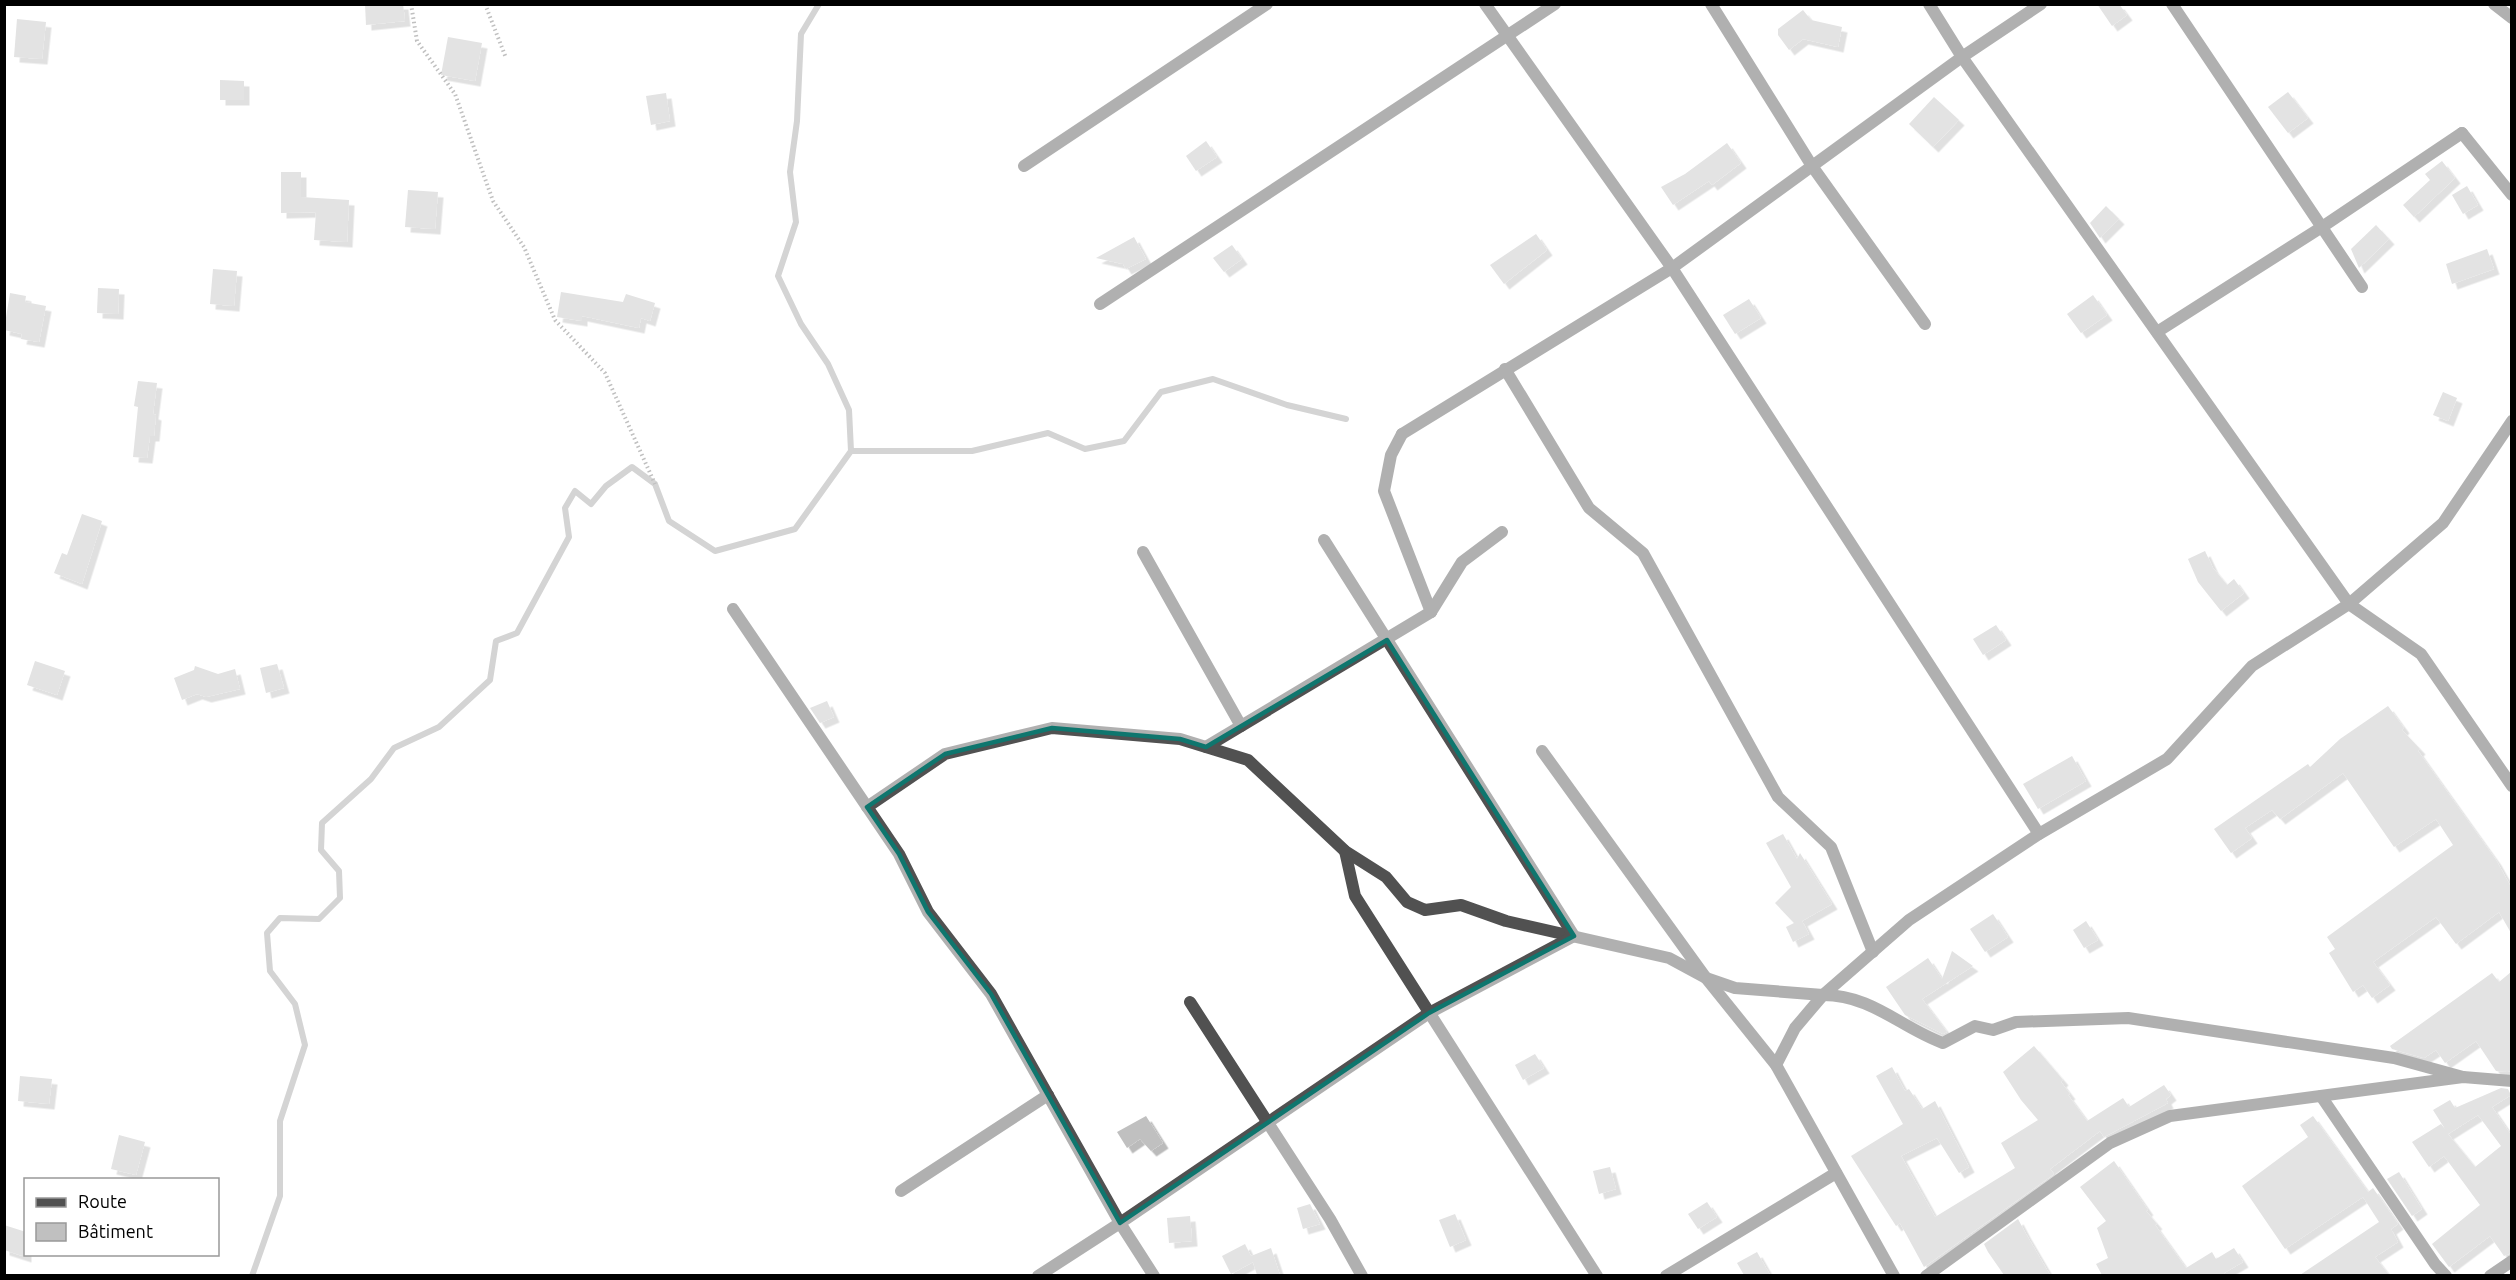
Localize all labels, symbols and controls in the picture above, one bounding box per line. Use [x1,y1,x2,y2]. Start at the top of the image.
legend [24,1178,219,1256]
text: Route [78,1191,127,1211]
text: Bâtiment [78,1221,153,1241]

